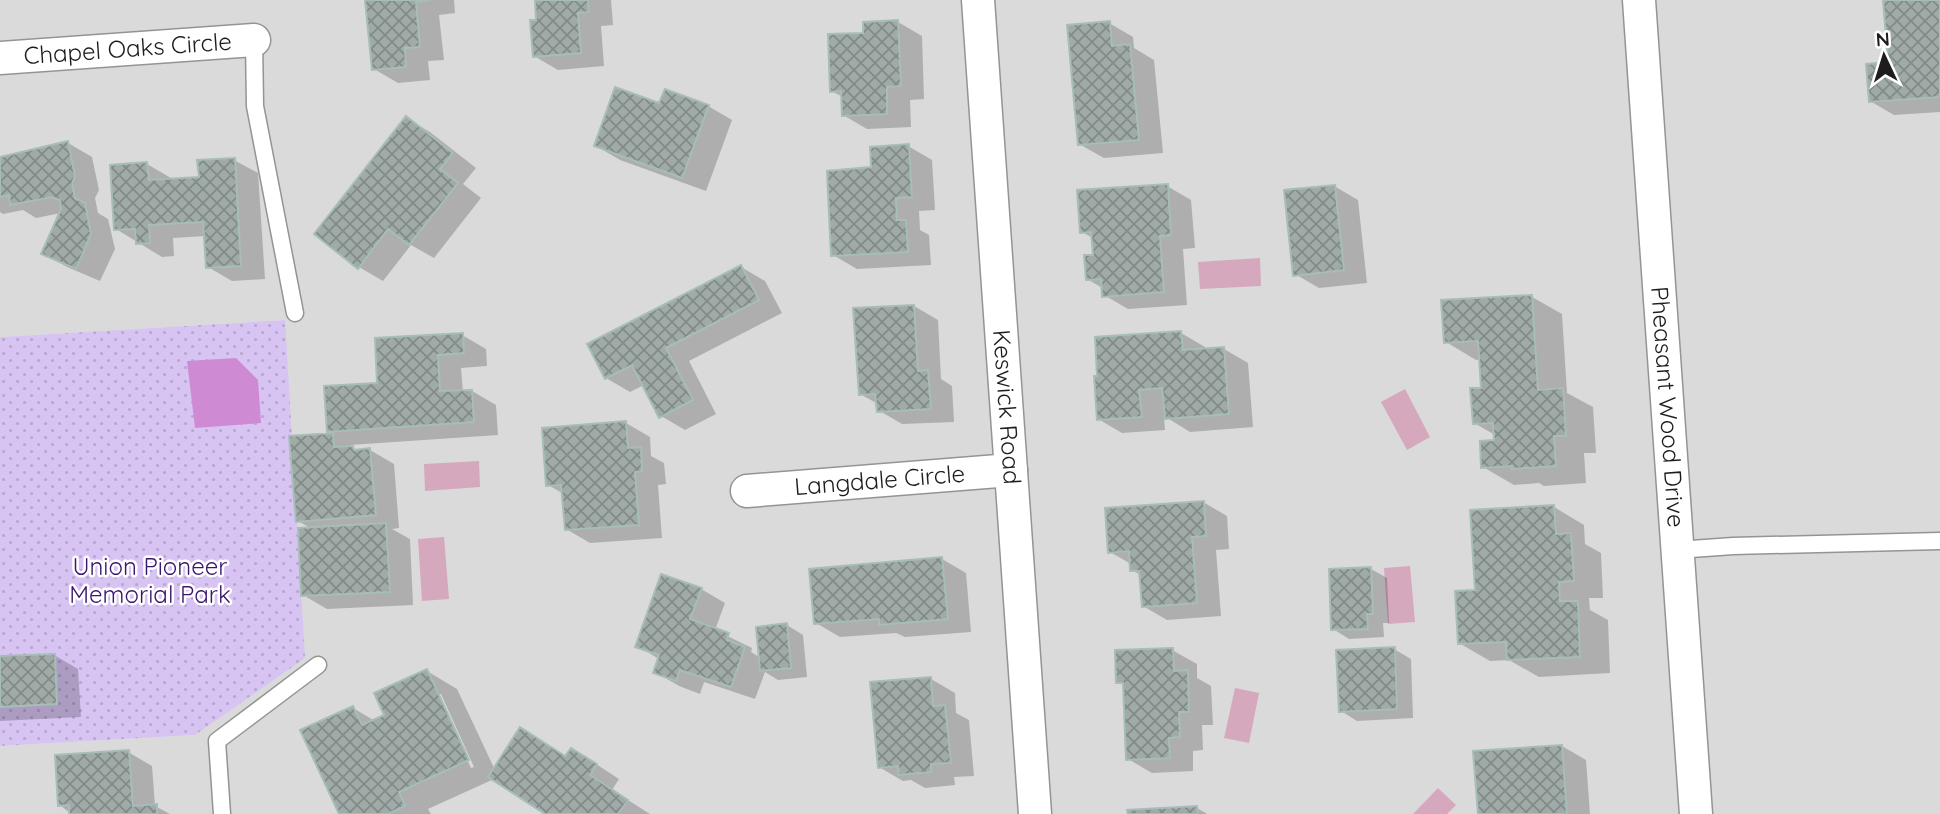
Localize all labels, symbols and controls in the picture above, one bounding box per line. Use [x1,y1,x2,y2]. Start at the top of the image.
north arrow [1849,21,1919,91]
street label: Chapel Oaks Circle [23,26,233,70]
text: N [1875,27,1891,51]
street label: Pheasant Wood Drive [1645,285,1692,528]
street label: Keswick Road [987,329,1028,485]
street label: Langdale Circle [793,458,966,501]
park label: Union Pioneer Memorial Park [69,551,231,609]

